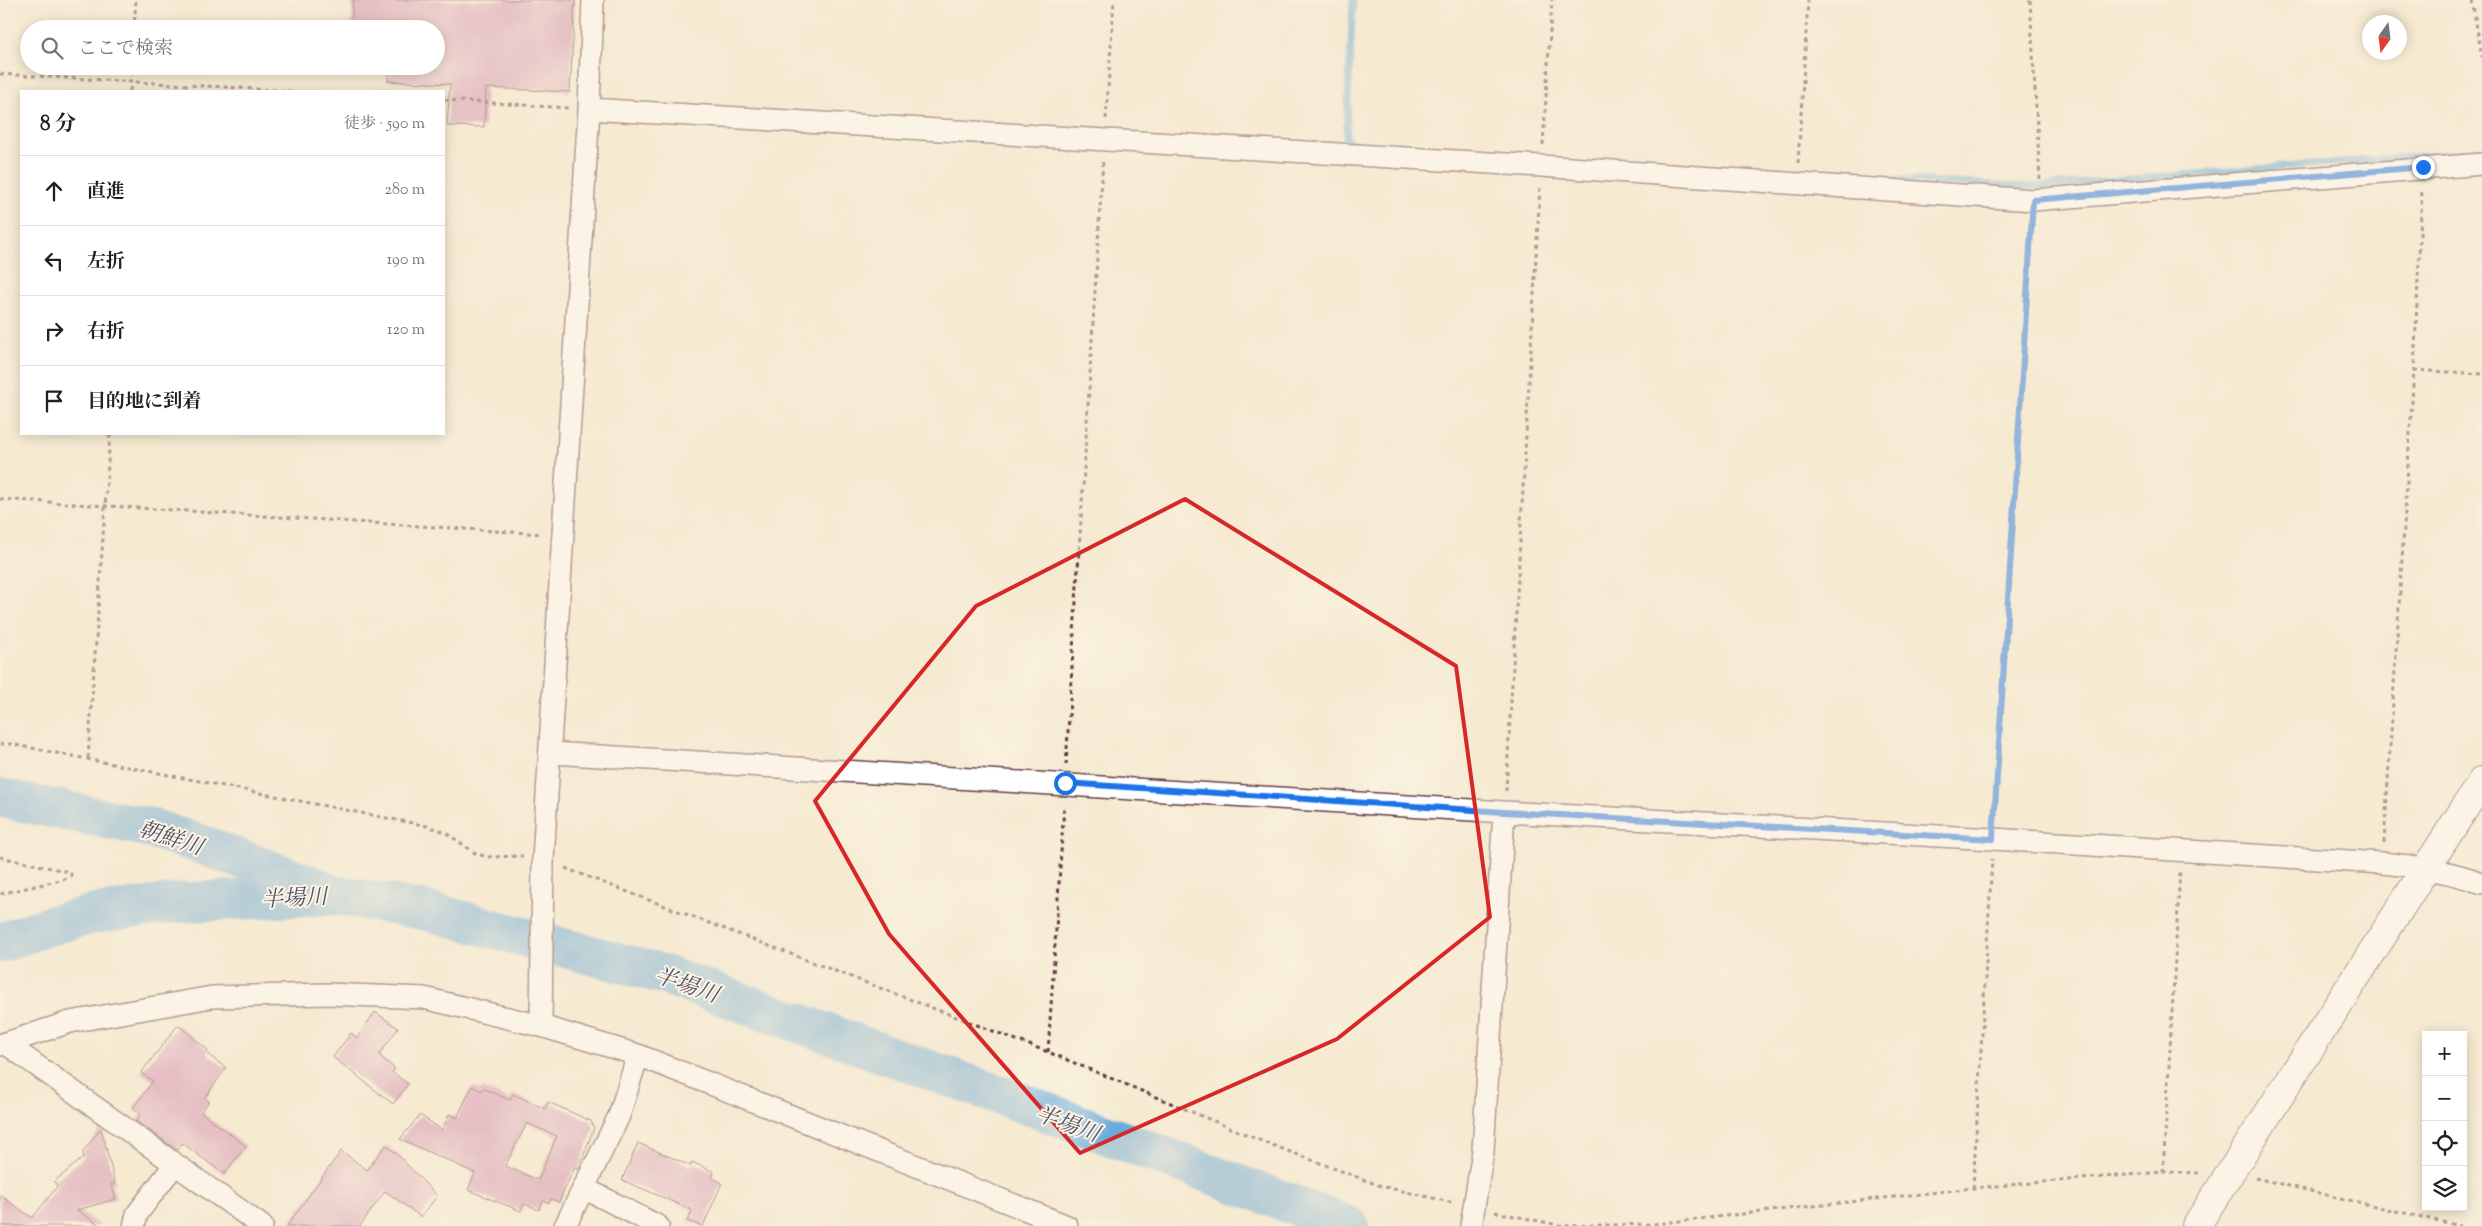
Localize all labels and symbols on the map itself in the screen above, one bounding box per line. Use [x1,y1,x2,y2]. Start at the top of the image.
north arrow [2362,15,2407,60]
route end [2412,156,2435,179]
route start [1054,772,1077,795]
water label: 朝鮮川 [134,814,208,866]
water label: 半場川 [260,882,330,918]
water label: 半場川 [650,961,724,1013]
water label: 半場川 [1030,1099,1105,1153]

